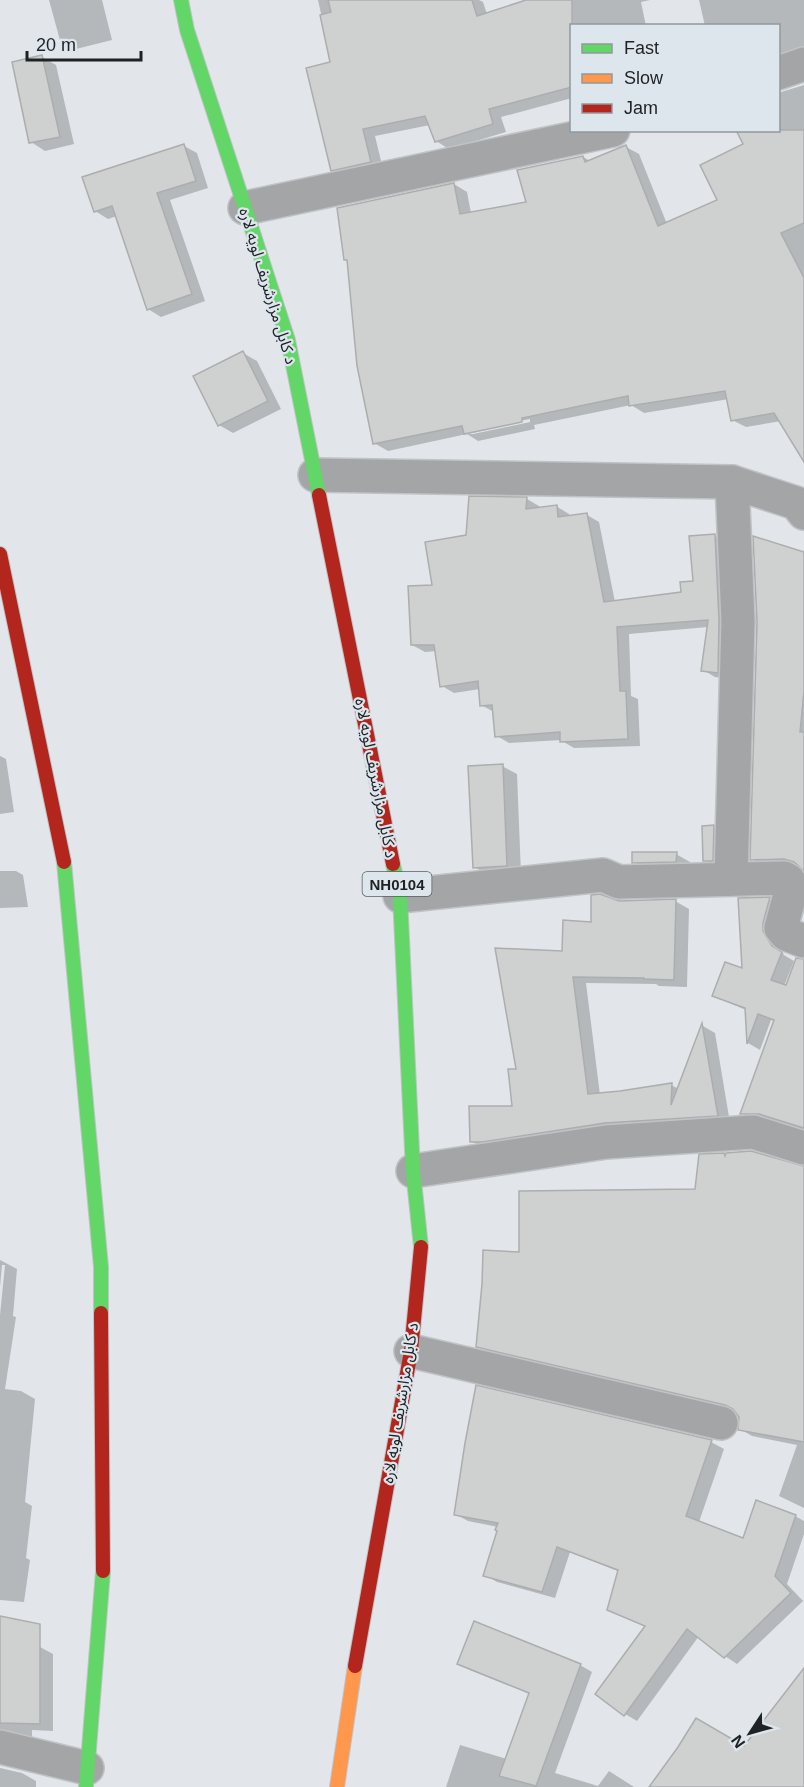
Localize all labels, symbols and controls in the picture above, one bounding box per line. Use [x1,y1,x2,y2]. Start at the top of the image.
scale bar [27,24,141,62]
legend [570,24,780,132]
text: 20 m [36,35,76,55]
text: Fast [624,38,659,58]
text: Slow [624,68,664,88]
text: Jam [624,98,658,118]
street label: د کابل مزارشریف لویه لاره [235,206,300,366]
street label: د کابل مزارشریف لویه لاره [351,697,400,859]
road number: NH0104 [362,872,432,896]
street label: د کابل مزارشریف لویه لاره [379,1322,422,1485]
north arrow [720,1703,780,1763]
text: N [728,1732,749,1751]

